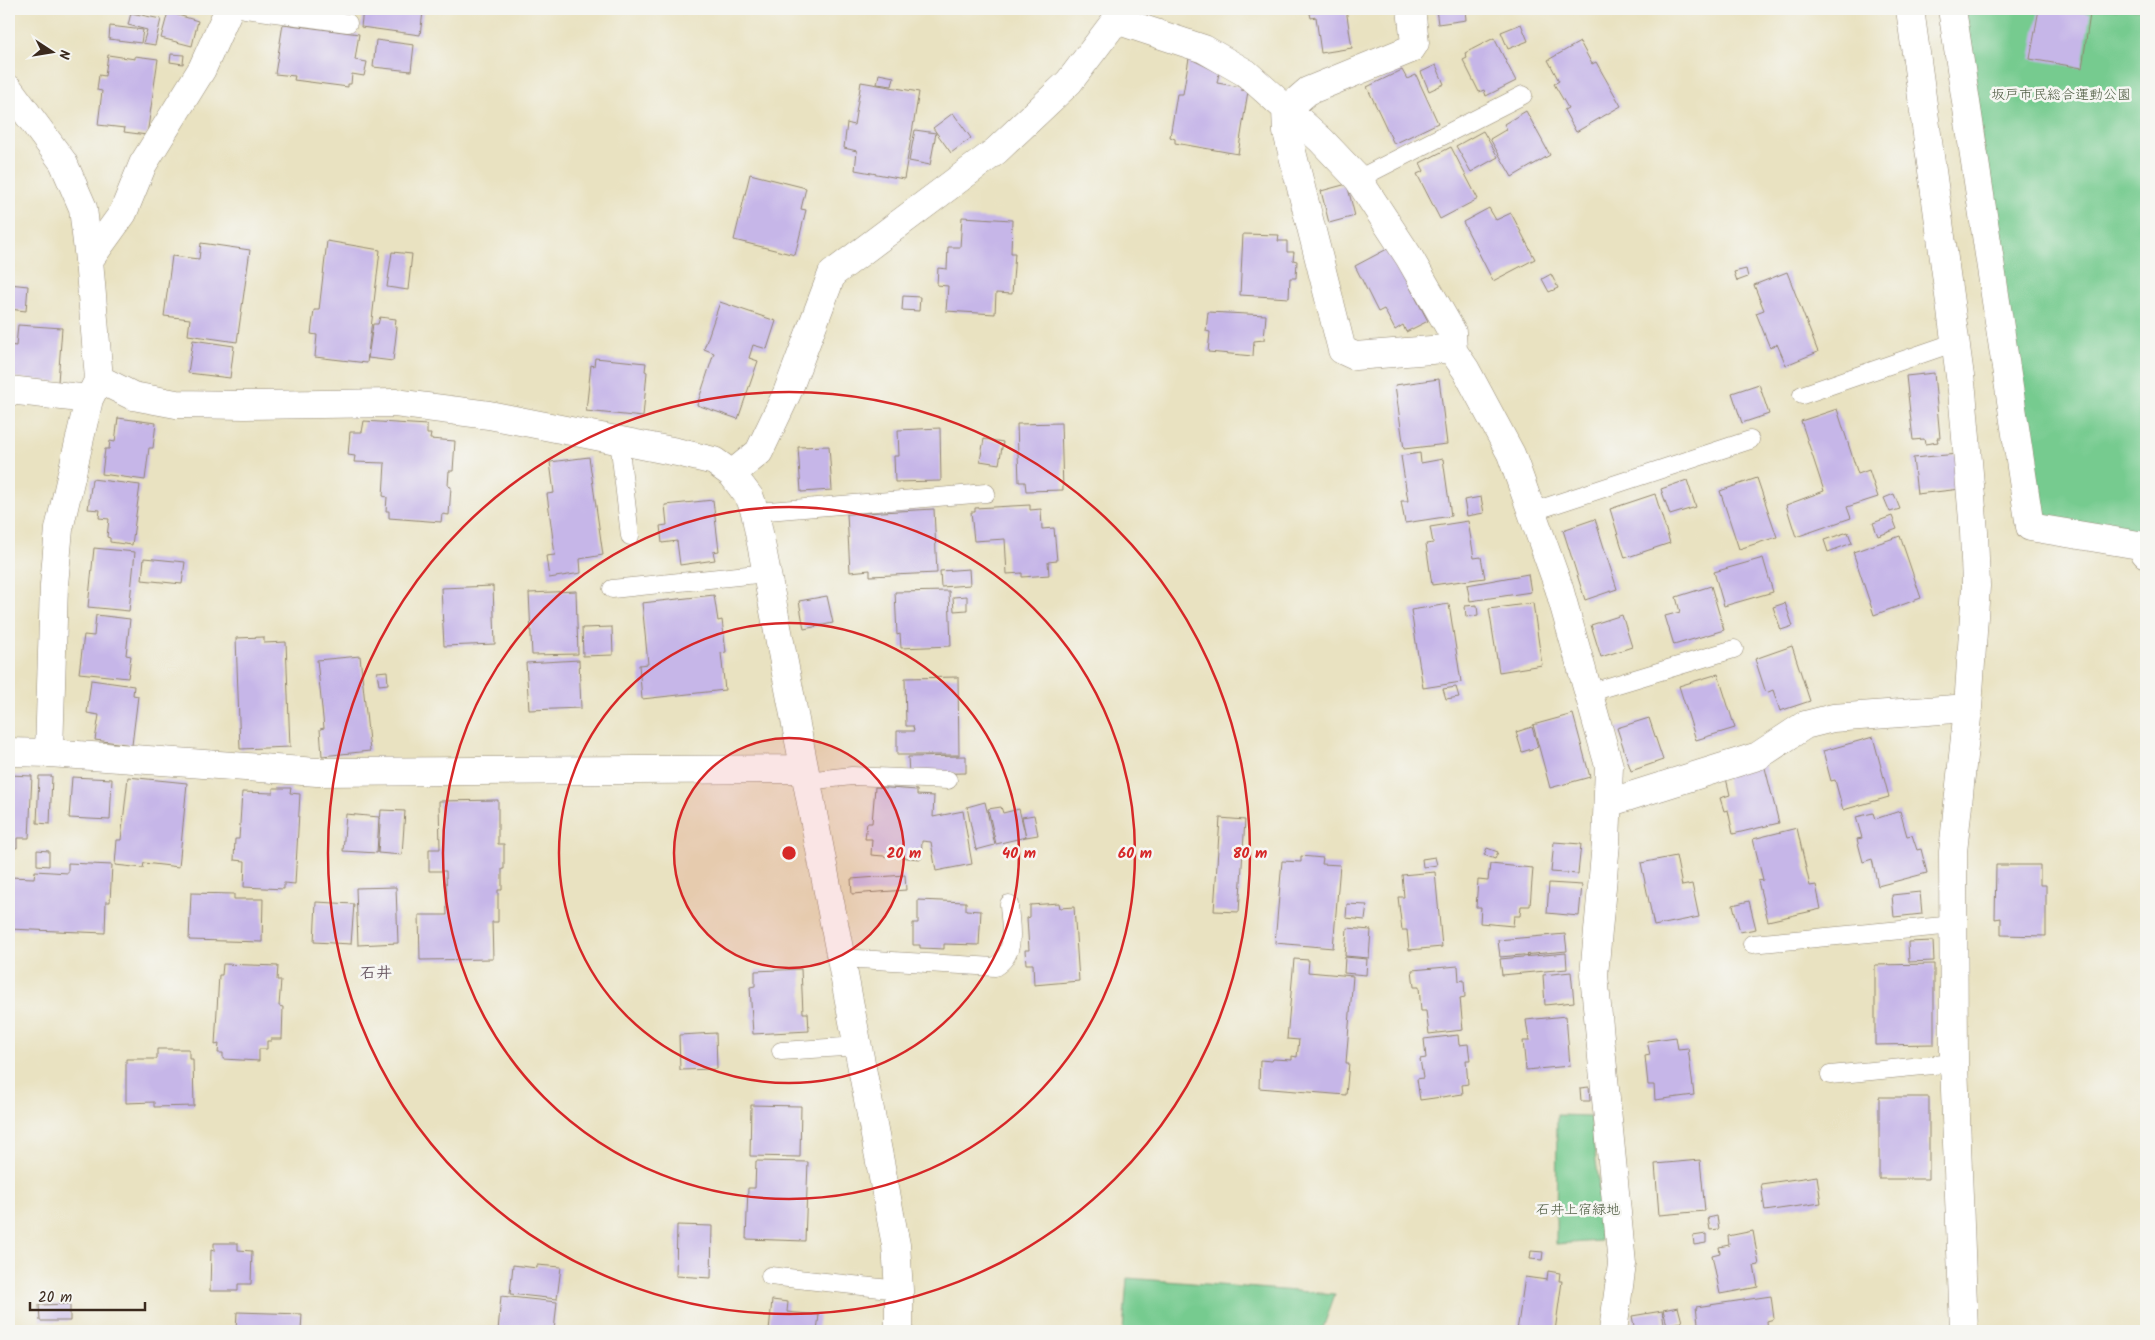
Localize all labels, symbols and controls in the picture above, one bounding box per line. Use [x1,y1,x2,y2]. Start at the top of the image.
north arrow [28,28,78,78]
text: N [52,48,75,61]
park label: 坂戸市民総合運動公園 [1991,84,2131,106]
text: 20 m [887,842,921,866]
text: 40 m [1002,842,1036,866]
text: 60 m [1118,842,1152,866]
text: 80 m [1233,842,1267,866]
centre of rings [780,844,798,862]
district label: 石井 [360,961,392,986]
park label: 石井上宿緑地 [1536,1199,1620,1221]
scale bar [30,1280,145,1312]
text: 20 m [38,1286,72,1310]

